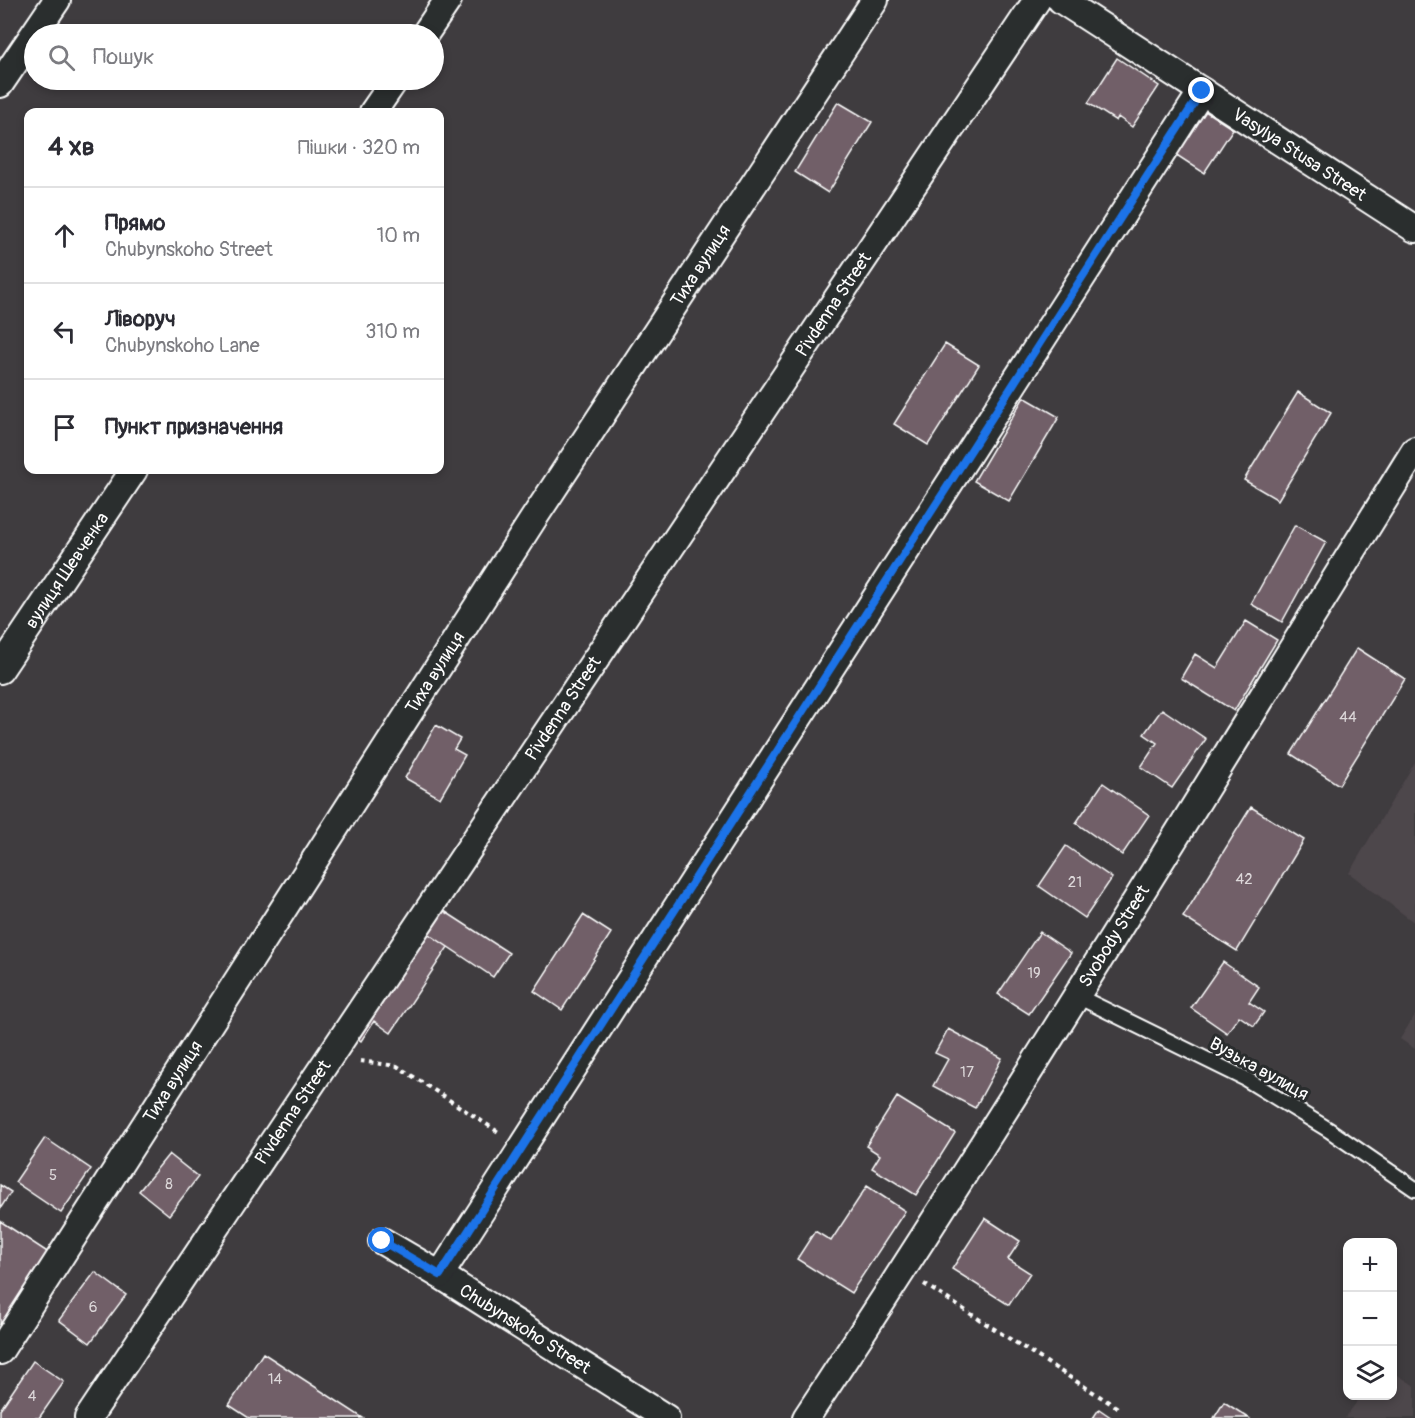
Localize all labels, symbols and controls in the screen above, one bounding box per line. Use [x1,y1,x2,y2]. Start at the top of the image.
search box [24,24,444,90]
icon: search [45,41,78,74]
text: Пошук [93,43,154,71]
route end [1188,77,1214,103]
street label: Vasylya Stusa Street [1228,102,1371,206]
text: 4 хв [48,131,95,163]
text: Пішки · 320 m [298,135,420,160]
text: Прямо [105,209,165,237]
icon: ahead [48,219,81,252]
street label: Тиха вулиця [665,220,736,311]
text: 10 m [376,223,420,248]
text: Chubynskoho Street [105,237,273,262]
street label: Pivdenna Street [790,247,877,361]
text: Ліворуч [105,305,176,333]
icon: left [48,315,81,348]
text: 310 m [365,319,420,344]
text: Chubynskoho Lane [105,333,260,358]
icon: arrive [48,411,81,444]
text: Пункт призначення [105,413,283,441]
street label: вулиця Шевченка [20,508,114,633]
street label: Тиха вулиця [400,627,470,718]
street label: Pivdenna Street [520,651,607,765]
house number: 44 [1339,708,1357,727]
house number: 42 [1235,870,1253,889]
house number: 21 [1068,873,1082,892]
street label: Svobody Street [1074,880,1155,991]
house number: 19 [1027,964,1041,983]
street label: Вузька вулиця [1205,1032,1313,1106]
street label: Тиха вулиця [138,1036,207,1127]
street label: Pivdenna Street [250,1055,336,1169]
house number: 17 [960,1063,974,1082]
house number: 5 [49,1166,57,1185]
house number: 8 [165,1175,173,1194]
route start [368,1227,394,1253]
map controls [1343,1238,1397,1400]
button: + [1343,1238,1397,1292]
street label: Chubynskoho Street [455,1279,596,1379]
button: − [1343,1292,1397,1346]
house number: 6 [89,1298,97,1317]
button: layers [1343,1346,1397,1400]
house number: 14 [268,1370,283,1389]
house number: 4 [28,1387,37,1406]

